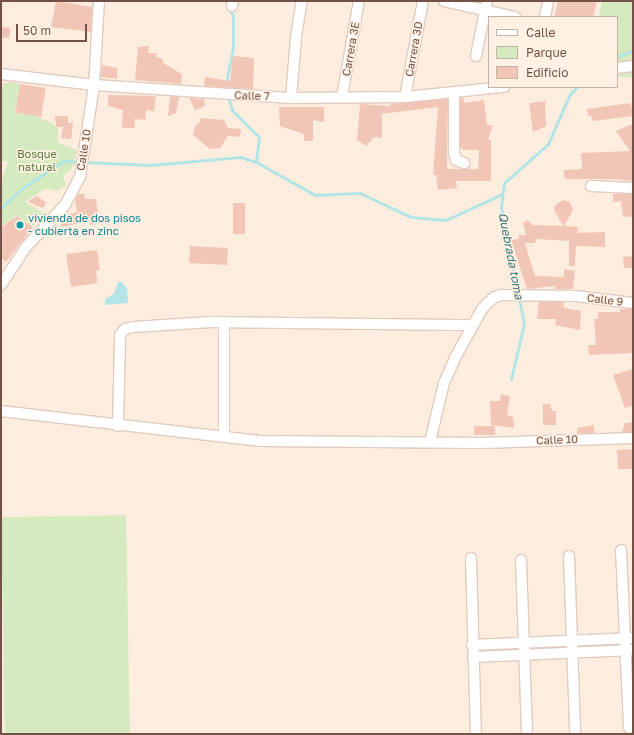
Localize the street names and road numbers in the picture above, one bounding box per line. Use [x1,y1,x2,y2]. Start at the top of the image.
street label: Carrera 3D [403,20,425,78]
street label: Carrera 3E [340,21,362,77]
street label: Calle 7 [234,89,270,103]
street label: Calle 10 [74,128,94,172]
street label: Calle 9 [586,291,624,309]
street label: Calle 10 [536,433,578,447]

